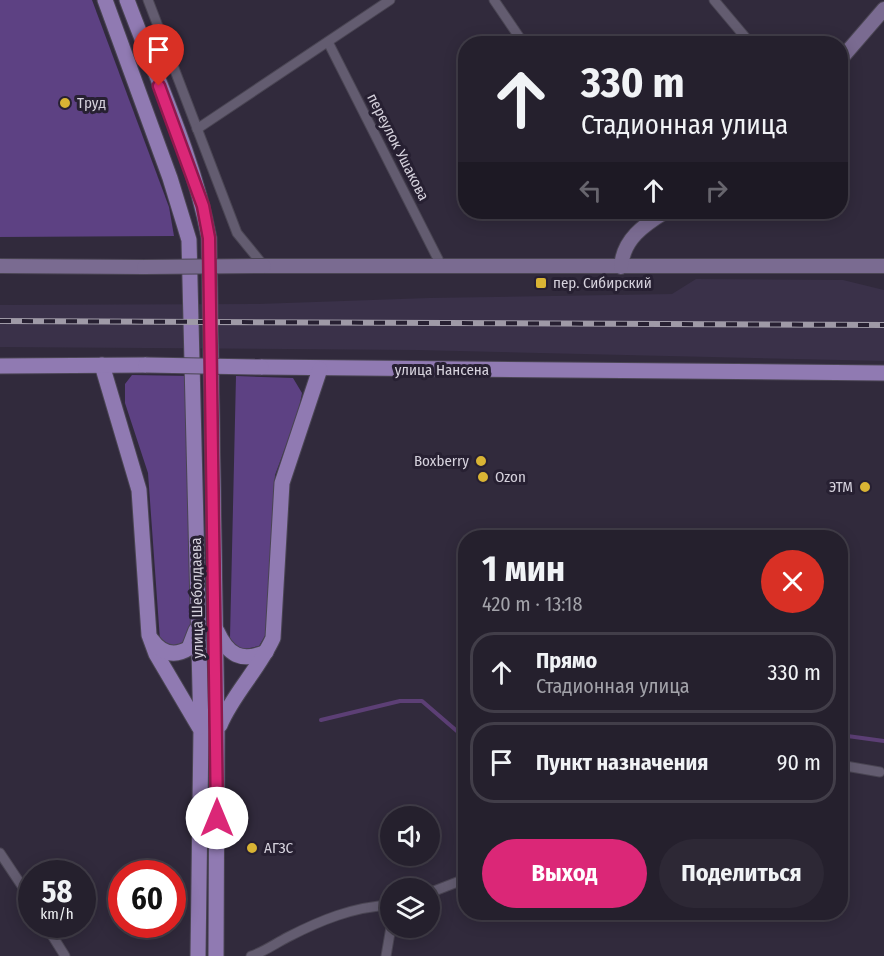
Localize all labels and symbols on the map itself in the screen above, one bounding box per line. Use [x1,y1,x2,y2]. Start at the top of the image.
pin [133,24,184,86]
street label: переулок Ушакова [363,90,433,204]
place label: Труд [77,94,106,112]
marker: Труд [58,96,72,110]
place label: пер. Сибирский [553,274,652,292]
marker: пер. Сибирский [534,276,548,290]
street label: улица Нансена [395,361,489,379]
place label: Boxberry [414,452,469,470]
marker: Boxberry [474,454,488,468]
place label: Ozon [495,468,526,486]
marker: Ozon [476,470,490,484]
place label: ЭТМ [829,478,853,496]
marker: ЭТМ [858,480,872,494]
street label: улица Шеболдаева [187,537,207,659]
position arrow [185,786,249,850]
place label: АГЗС [264,839,294,857]
marker: АГЗС [245,841,259,855]
speed limit sign: 60 [108,860,186,938]

